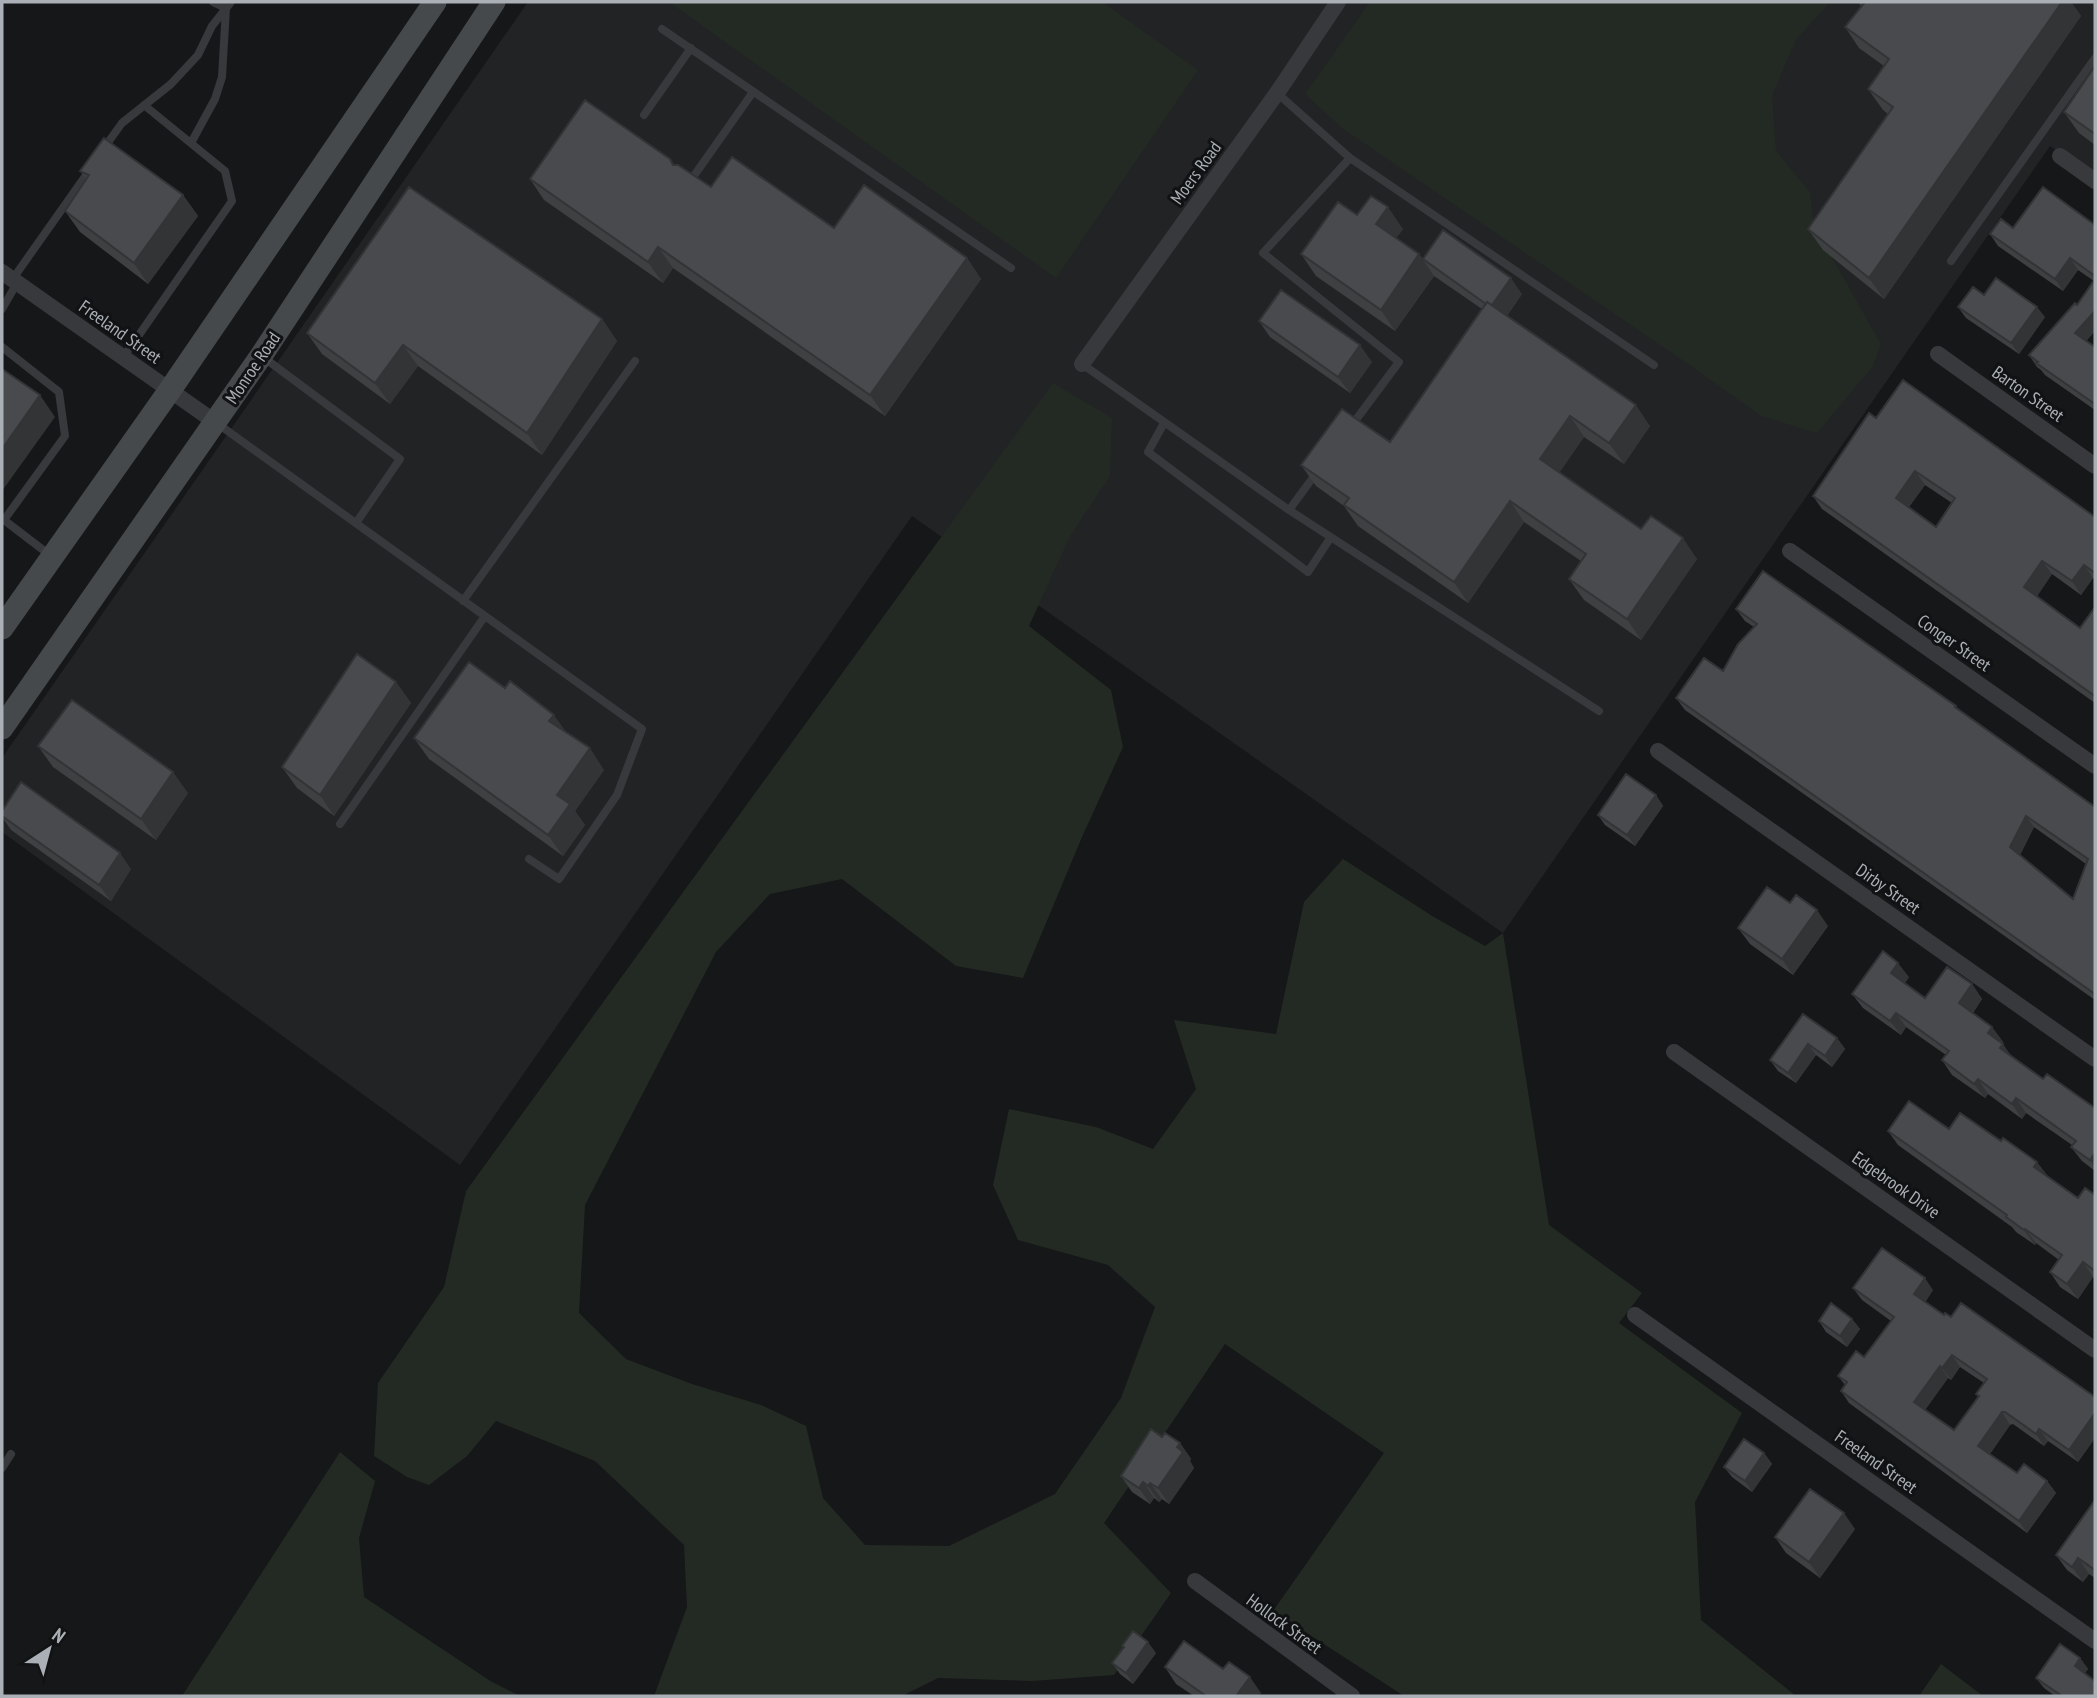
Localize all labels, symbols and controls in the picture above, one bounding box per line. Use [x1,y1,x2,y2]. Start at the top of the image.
street label: Moers Road [1165,137,1226,209]
street label: Freeland Street [75,295,166,368]
street label: Monroe Road [220,327,285,408]
street label: Barton Street [1988,360,2069,427]
street label: Conger Street [1913,609,1996,676]
street label: Dirby Street [1852,858,1925,919]
street label: Edgebrook Drive [1848,1146,1945,1223]
street label: Freeland Street [1831,1425,1922,1498]
street label: Hollock Street [1242,1589,1327,1659]
north arrow [14,1614,84,1684]
text: N [48,1623,70,1648]

